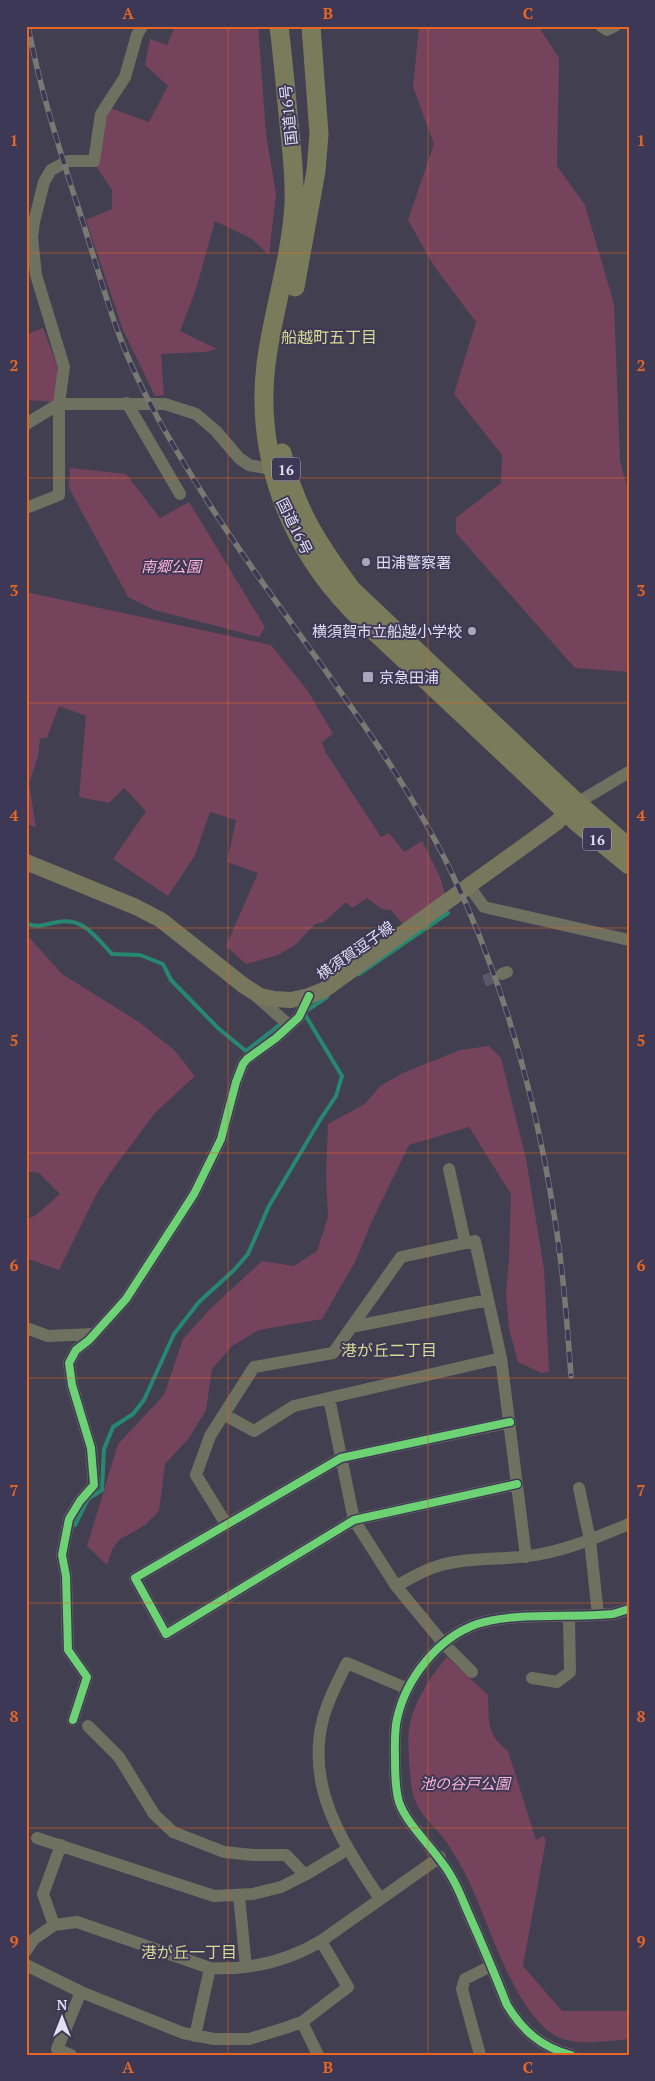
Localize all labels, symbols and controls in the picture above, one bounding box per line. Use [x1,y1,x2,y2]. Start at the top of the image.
text: A [122,2,134,24]
text: B [323,2,333,24]
text: C [523,2,533,24]
street label: 国道16号 [275,84,301,146]
text: 1 [9,129,19,151]
text: 1 [636,129,646,151]
district label: 船越町五丁目 [281,326,377,348]
text: 2 [9,354,19,376]
text: 2 [636,354,646,376]
road number: 16 [272,458,300,480]
street label: 国道16号 [273,494,317,558]
place label: 田浦警察署 [376,552,451,572]
park label: 南郷公園 [141,556,203,576]
marker: 田浦警察署 [360,556,372,568]
text: 3 [9,579,19,601]
text: 3 [636,579,646,601]
place label: 横須賀市立船越小学校 [312,621,462,641]
marker: 横須賀市立船越小学校 [466,625,478,637]
place label: 京急田浦 [379,667,439,687]
marker: 京急田浦 [361,670,375,684]
text: 4 [9,804,19,826]
text: 4 [636,804,646,826]
road number: 16 [583,828,611,851]
street label: 横須賀逗子線 [312,916,398,984]
text: 5 [9,1029,19,1051]
text: 5 [636,1029,646,1051]
text: 6 [9,1254,19,1276]
text: 6 [636,1254,646,1276]
district label: 港が丘二丁目 [341,1339,437,1361]
text: 7 [9,1479,19,1501]
text: 7 [636,1479,646,1501]
text: 8 [9,1705,19,1727]
text: 8 [636,1705,646,1727]
park label: 池の谷戸公園 [420,1773,512,1793]
text: 9 [9,1930,19,1952]
text: 9 [636,1930,646,1952]
district label: 港が丘一丁目 [141,1941,237,1963]
north arrow [38,1994,88,2044]
text: N [57,1995,68,2014]
text: A [122,2056,134,2078]
text: B [323,2056,333,2078]
text: C [523,2056,533,2078]

